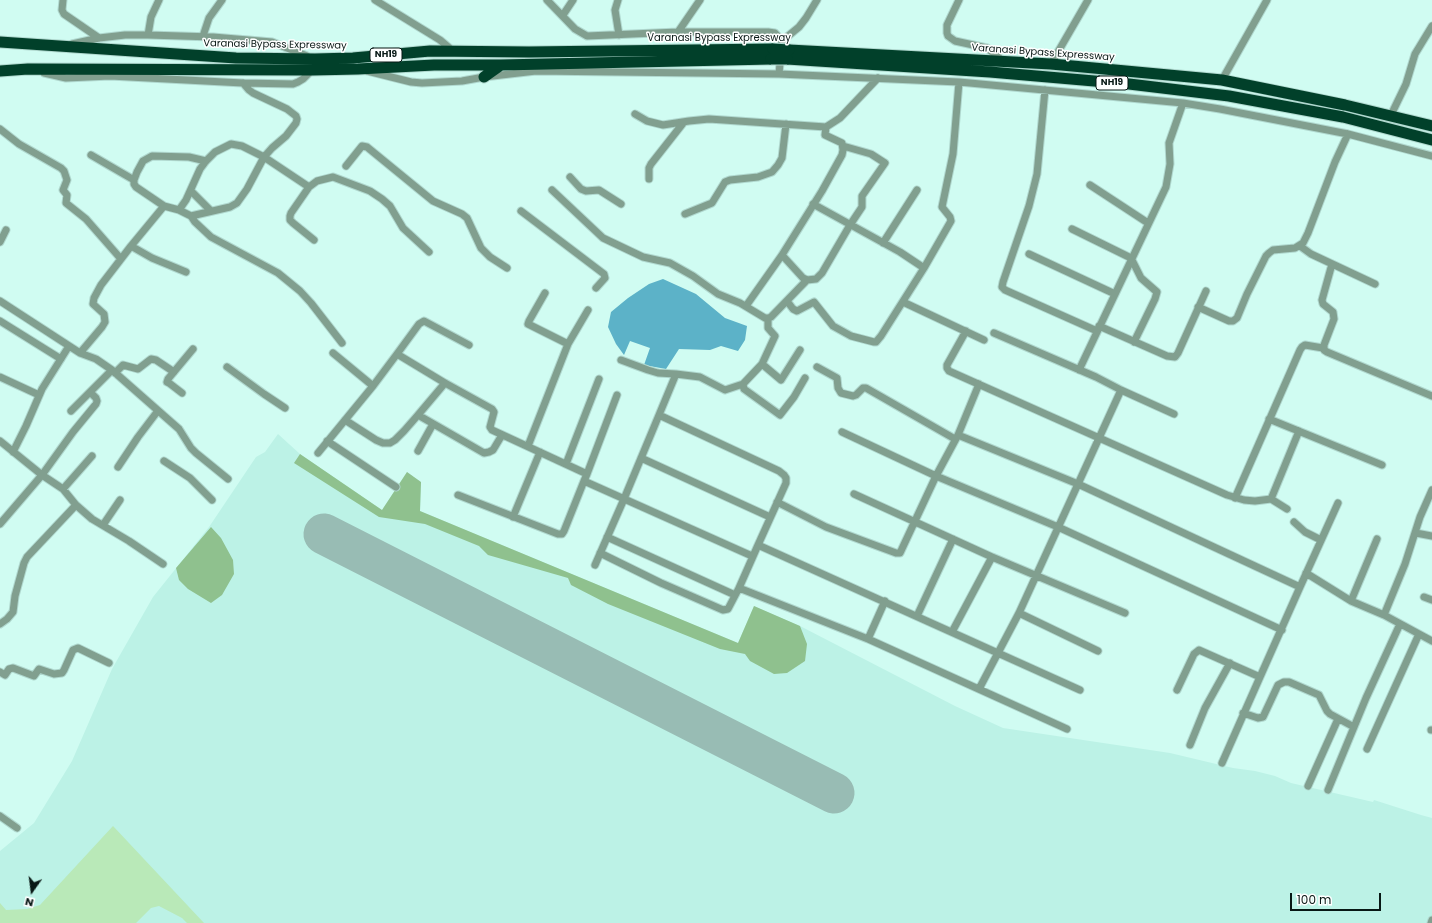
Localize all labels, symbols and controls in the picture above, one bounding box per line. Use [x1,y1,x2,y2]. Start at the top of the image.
street label: Varanasi Bypass Expressway [647,32,791,44]
street label: Varanasi Bypass Expressway [203,38,347,52]
street label: Varanasi Bypass Expressway [971,42,1115,64]
road number: NH19 [370,48,402,62]
road number: NH19 [1096,76,1128,90]
north arrow [12,871,52,911]
scale bar [1292,885,1383,911]
text: 100 m [1297,891,1331,908]
text: N [23,894,35,911]

